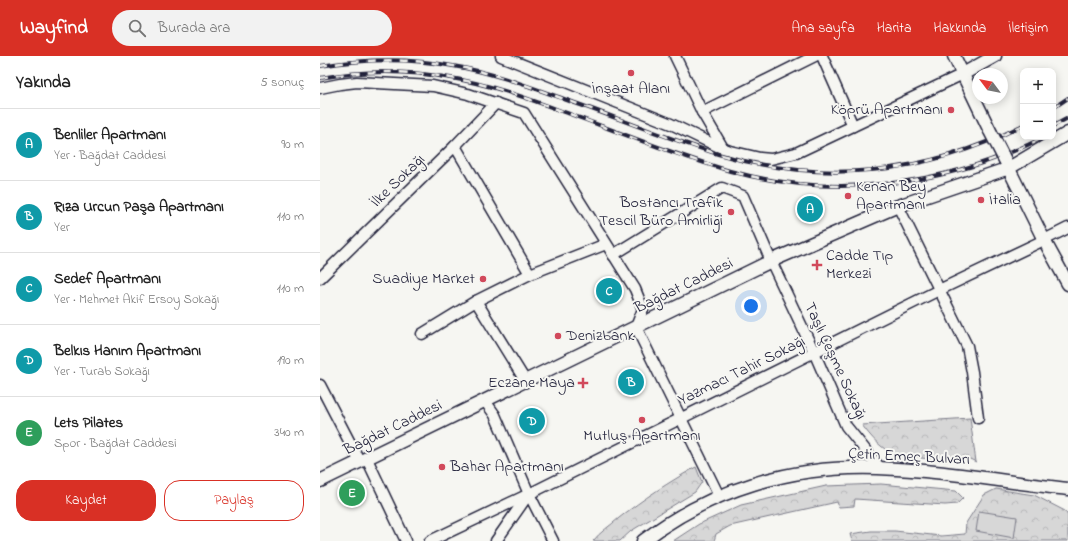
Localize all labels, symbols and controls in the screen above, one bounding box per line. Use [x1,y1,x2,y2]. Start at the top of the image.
search box [112,10,392,46]
text: Wayfind [20,15,88,42]
icon: search [126,17,148,39]
text: Burada ara [158,17,230,39]
text: Ana sayfa [792,18,855,39]
text: Harita [877,18,912,39]
text: Hakkında [934,18,986,39]
text: İletişim [1008,18,1048,39]
marker: İnşaat Alanı [626,68,636,78]
north arrow [972,68,1008,104]
map controls [1020,68,1056,140]
button: + [1020,68,1056,104]
text: Yakında [16,70,71,95]
text: 5 sonuç [260,73,304,92]
place label: İnşaat Alanı [592,77,670,101]
place label: Köprü Apartmanı [831,98,943,122]
button: − [1020,104,1056,140]
marker: Köprü Apartmanı [946,105,956,115]
text: Benliler Apartmanı [54,124,166,146]
text: A [25,135,33,154]
text: 90 m [281,135,304,154]
text: Yer · Bağdat Caddesi [54,146,166,165]
street label: İlke Sokağı [365,149,431,213]
place label: Kenan Bey Apartmanı [856,175,926,217]
place label: İtalia [989,188,1021,212]
place label: Bostancı Trafik Tescil Büro Amirliği [599,191,724,233]
marker: Kenan Bey Apartmanı [843,191,853,201]
pin: A [797,194,823,224]
marker: İtalia [976,195,986,205]
text: Rıza Urcun Paşa Apartmanı [54,196,224,218]
text: B [25,207,33,226]
text: 110 m [277,207,304,226]
marker: Bostancı Trafik Tescil Büro Amirliği [726,207,736,217]
text: Yer [54,218,70,237]
place label: Cadde Tıp Merkezi [826,244,894,286]
street label: Bağdat Caddesi [630,252,738,321]
marker: Cadde Tıp Merkezi [811,259,823,271]
place label: Suadiye Market [372,267,476,291]
text: Sedef Apartmanı [54,268,161,290]
marker: Suadiye Market [478,274,488,284]
pin: C [596,276,622,306]
text: C [25,279,33,298]
text: 110 m [277,279,304,298]
text: Yer · Mehmet Akif Ersoy Sokağı [54,290,219,309]
your location [741,296,761,316]
street label: Taşlı Çeşme Sokağı [797,298,873,424]
place label: Denizbank [565,324,635,348]
street label: Yazmacı Tahir Sokağı [674,330,810,412]
marker: Denizbank [553,331,563,341]
text: Belkıs Hanım Apartmanı [54,340,201,362]
text: D [24,351,34,370]
text: 190 m [277,351,304,370]
text: Yer · Turab Sokağı [54,362,150,381]
pin: B [618,367,644,397]
place label: Eczane Maya [488,371,575,395]
marker: Eczane Maya [578,378,588,388]
street label: Bağdat Caddesi [339,394,447,463]
pin: D [519,406,545,436]
text: Lets Pilates [54,412,123,434]
marker: Mutluş Apartmanı [637,415,647,425]
text: E [25,423,33,442]
text: 340 m [274,423,304,442]
place label: Mutluş Apartmanı [583,424,701,448]
text: Spor · Bağdat Caddesi [54,434,177,453]
street label: Çetin Emeç Bulvarı [848,442,971,472]
place label: Bahar Apartmanı [449,455,564,479]
marker: Bahar Apartmanı [437,462,447,472]
pin: E [339,478,365,508]
button: Kaydet [16,480,156,521]
button: Paylaş [164,480,304,521]

